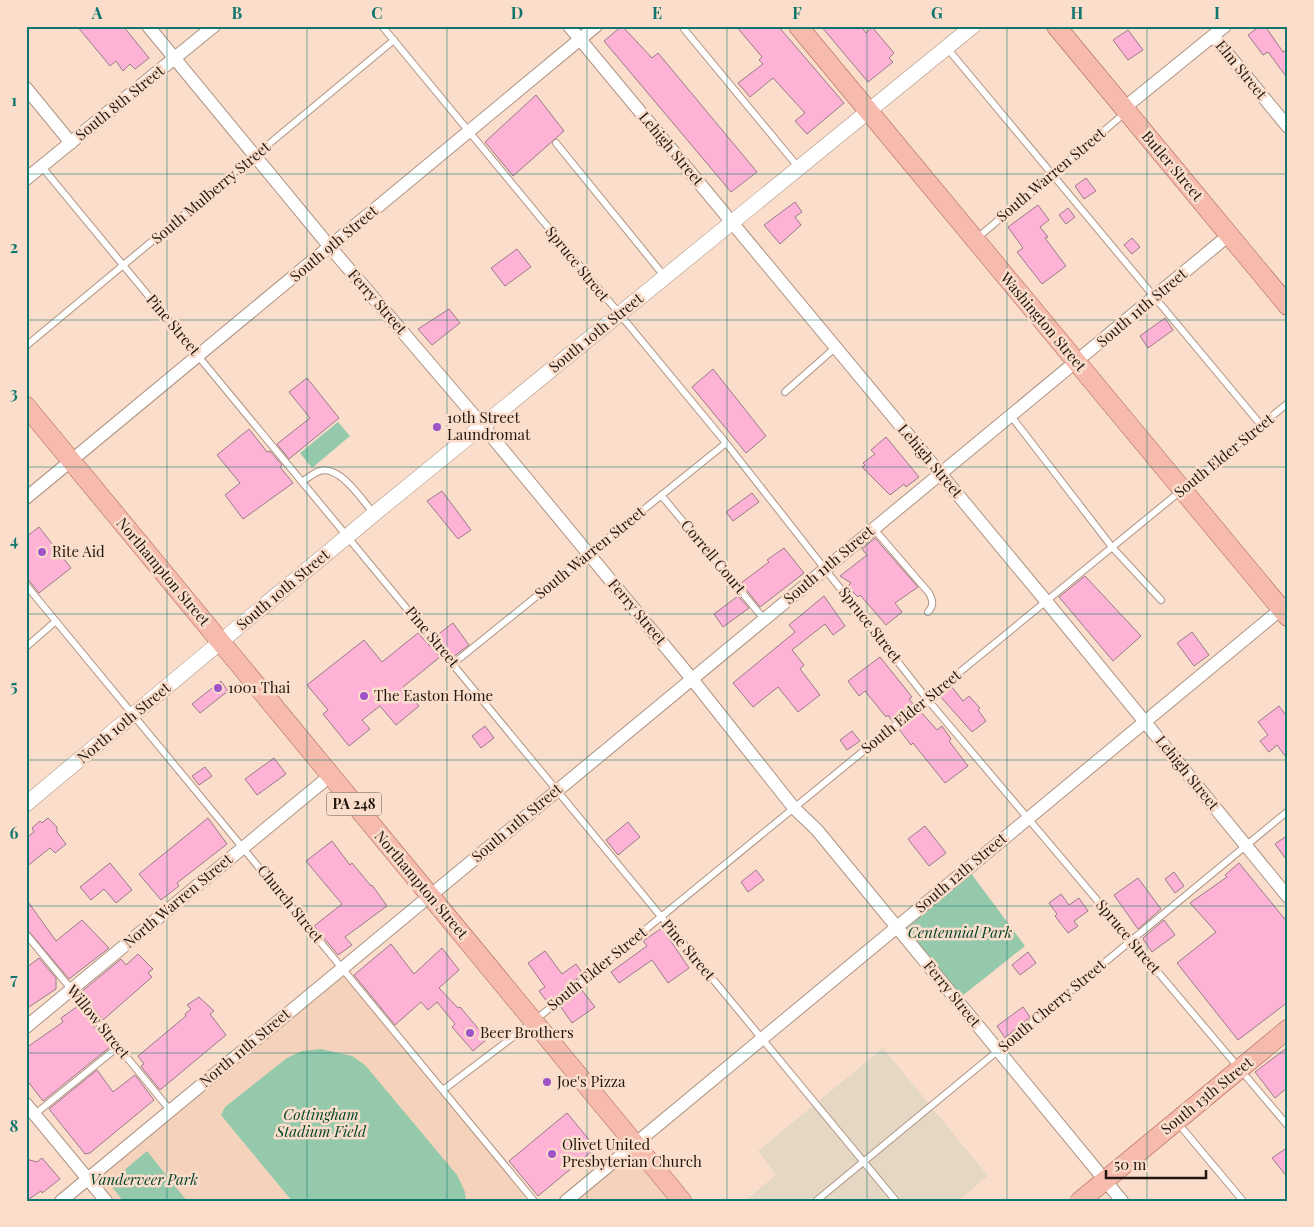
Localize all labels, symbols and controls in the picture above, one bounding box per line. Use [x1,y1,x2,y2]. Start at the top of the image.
text: A [91,2,103,23]
text: B [232,2,243,23]
text: C [371,2,383,23]
text: D [511,2,523,23]
text: E [652,2,662,23]
text: F [792,2,802,23]
text: G [931,2,943,23]
text: H [1071,2,1084,23]
text: I [1214,2,1220,23]
street label: Elm Street [1212,36,1272,104]
street label: South 8th Street [71,60,168,144]
text: 1 [11,89,17,110]
street label: Lehigh Street [635,107,709,190]
street label: South Warren Street [992,122,1110,226]
street label: Butler Street [1138,126,1208,205]
street label: South Mulberry Street [147,136,275,248]
street label: South 9th Street [285,200,382,286]
street label: Spruce Street [541,222,615,306]
text: 2 [10,236,18,257]
street label: South 11th Street [1092,263,1191,351]
street label: Ferry Street [344,264,412,339]
street label: Washington Street [996,267,1092,376]
street label: South 10th Street [544,288,647,376]
street label: Pine Street [142,290,206,360]
text: 3 [10,382,18,403]
place label: 10th Street Laundromat [447,407,531,444]
street label: South Elder Street [1169,408,1278,502]
street label: Lehigh Street [894,419,968,502]
marker: 10th Street Laundromat [431,421,443,433]
street label: South Warren Street [530,501,649,603]
street label: Northampton Street [113,513,215,630]
street label: Correll Court [677,515,751,598]
street label: South 11th Street [779,520,878,608]
text: 4 [10,529,18,550]
place label: Rite Aid [52,541,105,561]
street label: South 10th Street [232,544,334,634]
marker: Rite Aid [36,546,48,558]
street label: Ferry Street [604,574,672,649]
street label: Spruce Street [835,582,907,667]
street label: Pine Street [401,602,465,672]
street label: South Elder Street [856,664,965,758]
text: 5 [10,675,18,696]
street label: North 10th Street [73,677,175,767]
place label: 1001 Thai [228,677,291,697]
marker: 1001 Thai [212,682,224,694]
place label: The Easton Home [374,685,493,705]
marker: The Easton Home [358,690,370,702]
street label: Lehigh Street [1152,731,1224,814]
street label: South 11th Street [467,778,566,866]
road number: PA 248 [326,792,382,816]
text: 6 [10,822,19,843]
street label: Northampton Street [371,826,473,943]
street label: South 12th Street [910,828,1011,916]
street label: North Warren Street [119,848,237,952]
street label: Church Street [253,860,329,947]
street label: Spruce Street [1092,895,1166,978]
street label: Pine Street [657,915,721,985]
street label: South Elder Street [542,921,651,1015]
park label: Centennial Park [908,922,1012,942]
street label: South Cherry Street [994,954,1110,1056]
street label: Ferry Street [920,956,986,1031]
text: 7 [10,968,18,989]
street label: Willow Street [62,980,135,1063]
street label: North 11th Street [195,1003,294,1091]
place label: Beer Brothers [480,1022,574,1042]
marker: Beer Brothers [464,1027,476,1039]
street label: South 13th Street [1156,1051,1257,1139]
place label: Joe's Pizza [556,1071,626,1091]
marker: Joe's Pizza [541,1076,553,1088]
park label: Cottingham Stadium Field [275,1104,367,1141]
text: 8 [10,1115,19,1136]
place label: Olivet United Presbyterian Church [562,1134,702,1171]
scale bar [1106,1147,1206,1179]
marker: Olivet United Presbyterian Church [546,1148,558,1160]
text: 50 m [1114,1154,1147,1174]
park label: Vanderveer Park [90,1169,198,1189]

